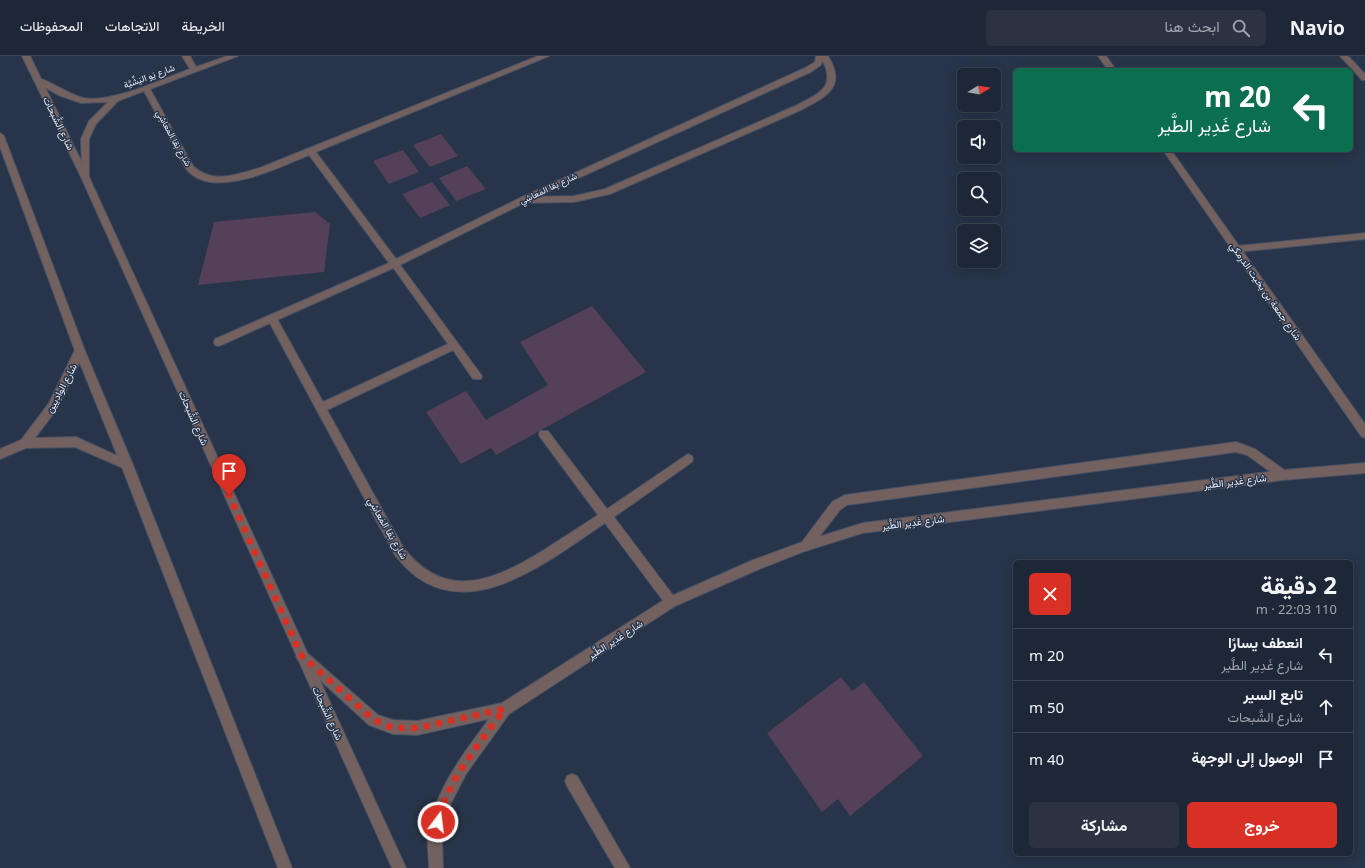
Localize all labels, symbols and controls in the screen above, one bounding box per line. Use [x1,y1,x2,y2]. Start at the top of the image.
search box [986,10,1266,46]
text: Navio [1290,15,1345,41]
text: المحفوظات [20,16,83,35]
text: الاتجاهات [105,16,159,35]
text: الخريطة [181,16,225,35]
text: ابحث هنا [1164,16,1220,36]
icon: search [1230,17,1252,39]
street label: شارع يَو اليَشِّيَّة [122,61,176,91]
north arrow [957,68,1001,112]
map controls [957,68,1001,268]
text: 20 m [1204,77,1271,115]
icon: left [1285,84,1337,136]
street label: شارع الشَّبحات [40,94,78,152]
street label: شارع نِقا المَعاشِي [152,108,195,169]
text: شارع غَدِير الطَّير [1158,113,1271,137]
button: sound [957,120,1001,164]
street label: شارع نِقا المَعاشِي [517,169,579,208]
button: search [957,172,1001,216]
button: layers [957,224,1001,268]
street label: شارع جمعة بن بخيت الدرمكي [1225,239,1305,344]
street label: شارع الوادِيين [42,361,80,415]
street label: شارع الشَّبحات [176,389,213,447]
pin [212,454,246,495]
icon: arrive [218,460,240,482]
street label: شارع غَدِير الطَّير [1202,470,1267,492]
street label: شارع نِقا المَعاشِي [363,494,411,563]
street label: شارع غَدِير الطَّير [880,511,945,533]
text: 2 دقيقة [1260,568,1337,601]
button: close [1029,573,1071,615]
text: 110 m · 22:03 [1256,600,1337,618]
street label: شارع غَدِير الطَّير [584,615,645,663]
text: انعطف يسارًا [1228,632,1303,652]
icon: left [1315,644,1337,666]
text: 20 m [1029,645,1064,665]
text: شارع غَدِير الطَّير [1221,656,1303,674]
street label: شارع الشَّبحات [309,684,347,742]
text: تابع السير [1243,684,1303,704]
icon: ahead [1315,696,1337,718]
text: 50 m [1029,697,1064,717]
text: شارع الشَّبحات [1228,708,1303,726]
text: الوصول إلى الوجهة [1192,747,1303,767]
icon: arrive [1315,748,1337,770]
text: 40 m [1029,749,1064,769]
position arrow [417,801,459,843]
button: مشاركة [1029,802,1179,848]
button: خروج [1187,802,1337,848]

